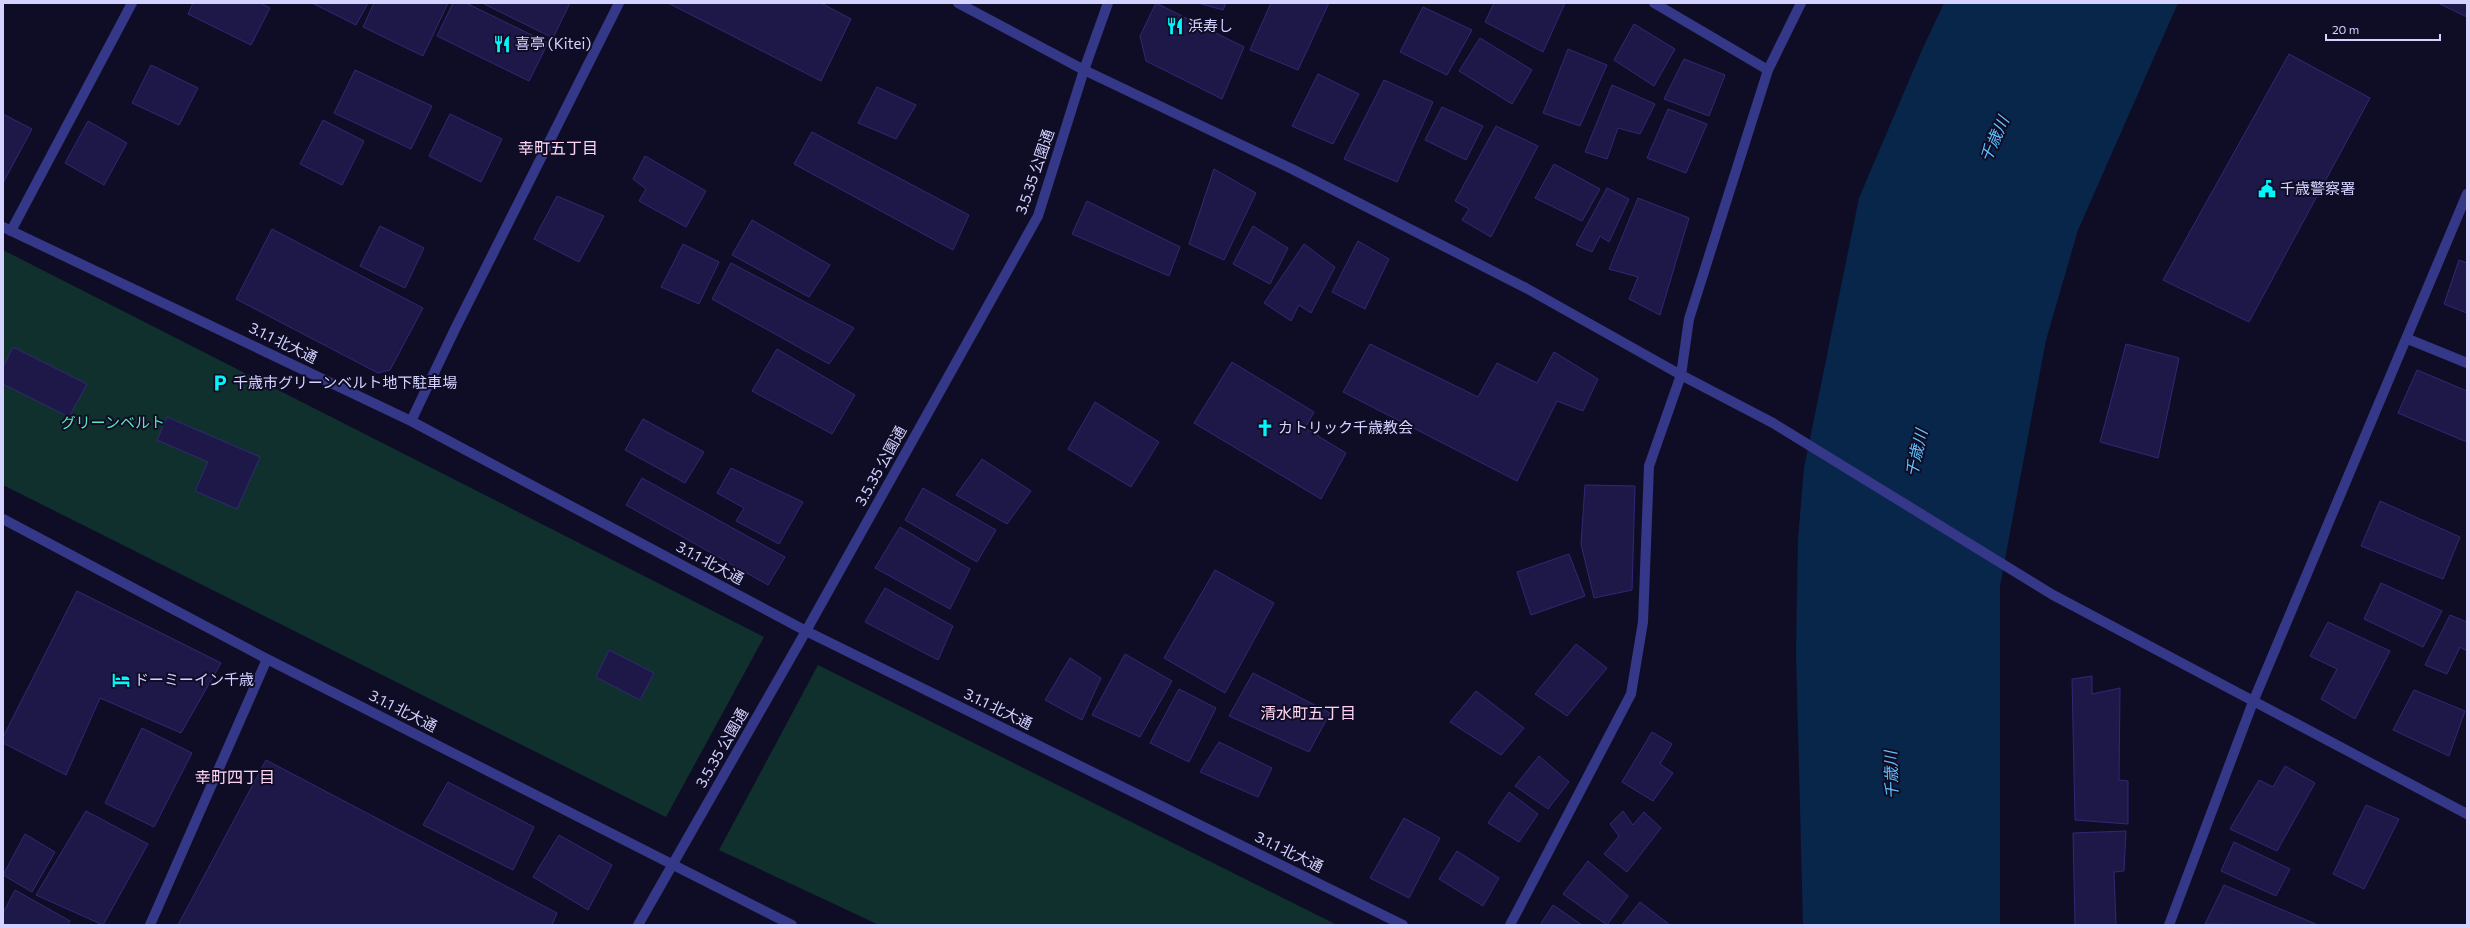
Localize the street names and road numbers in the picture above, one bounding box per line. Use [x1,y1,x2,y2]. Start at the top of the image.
street label: 3.5.35 公園通 [1011,127,1057,217]
street label: 3.1.1 北大通 [246,318,321,366]
street label: 3.5.35 公園通 [851,422,910,509]
street label: 3.1.1 北大通 [674,537,747,587]
street label: 3.1.1 北大通 [961,684,1036,732]
street label: 3.1.1 北大通 [367,685,440,735]
street label: 3.5.35 公園通 [691,705,751,790]
street label: 3.1.1 北大通 [1252,827,1327,875]

